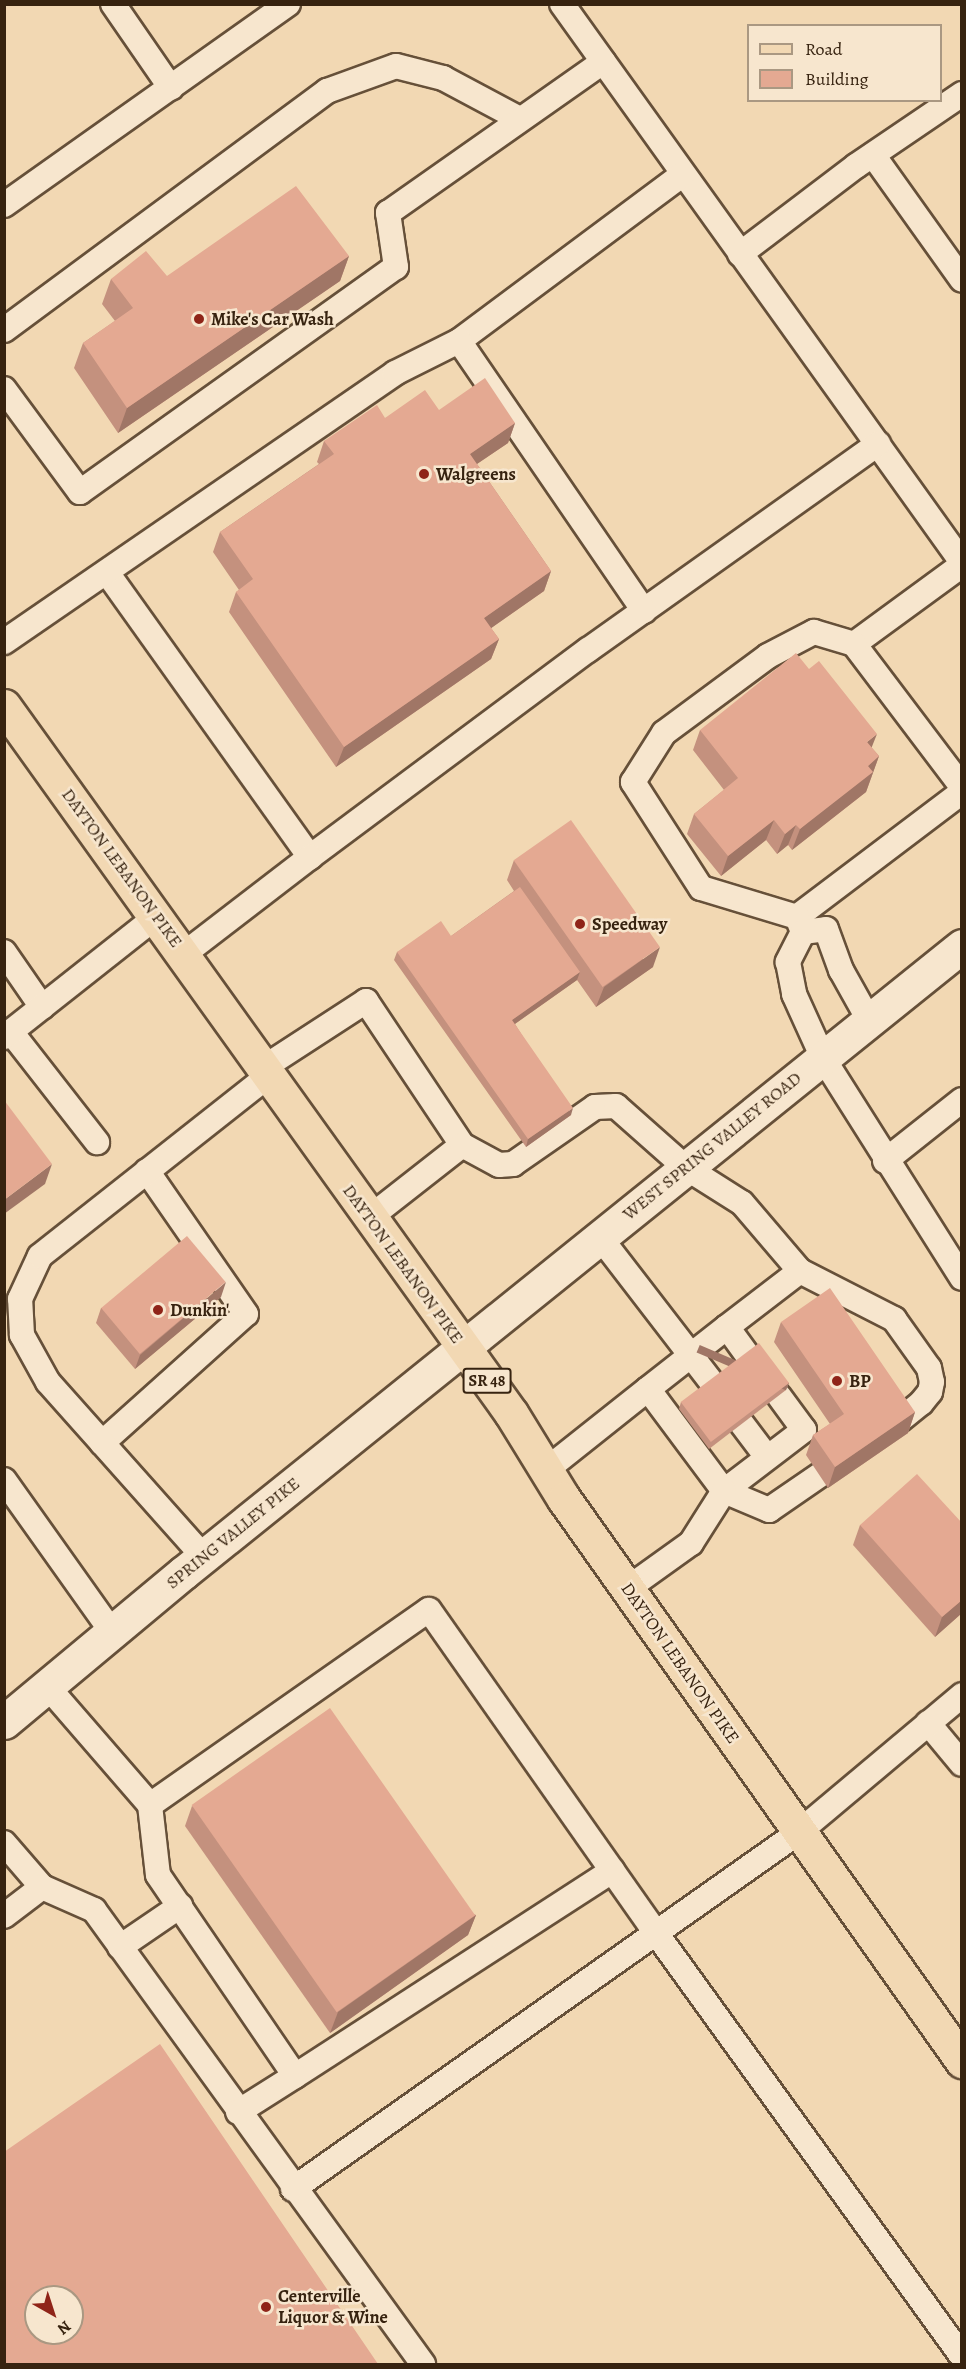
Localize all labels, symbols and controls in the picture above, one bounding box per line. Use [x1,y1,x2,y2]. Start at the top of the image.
legend [747,24,942,102]
text: Road [805,37,842,61]
text: Building [805,67,869,91]
place label: Mike's Car Wash [211,308,334,330]
marker: Mike's Car Wash [192,312,206,326]
place label: Walgreens [436,463,516,485]
marker: Walgreens [417,467,431,481]
street label: DAYTON LEBANON PIKE [57,784,187,952]
place label: Speedway [592,913,667,935]
marker: Speedway [573,917,587,931]
street label: WEST SPRING VALLEY ROAD [618,1067,806,1225]
street label: DAYTON LEBANON PIKE [338,1180,468,1348]
place label: Dunkin' [170,1299,229,1321]
marker: Dunkin' [151,1303,165,1317]
road number: SR 48 [462,1368,512,1394]
place label: BP [849,1370,871,1392]
marker: BP [830,1374,844,1388]
street label: SPRING VALLEY PIKE [162,1473,304,1593]
street label: DAYTON LEBANON PIKE [616,1578,744,1748]
north arrow [24,2285,84,2345]
place label: Centerville Liquor & Wine [278,2286,388,2328]
marker: Centerville Liquor & Wine [259,2300,273,2314]
text: N [53,2315,76,2340]

